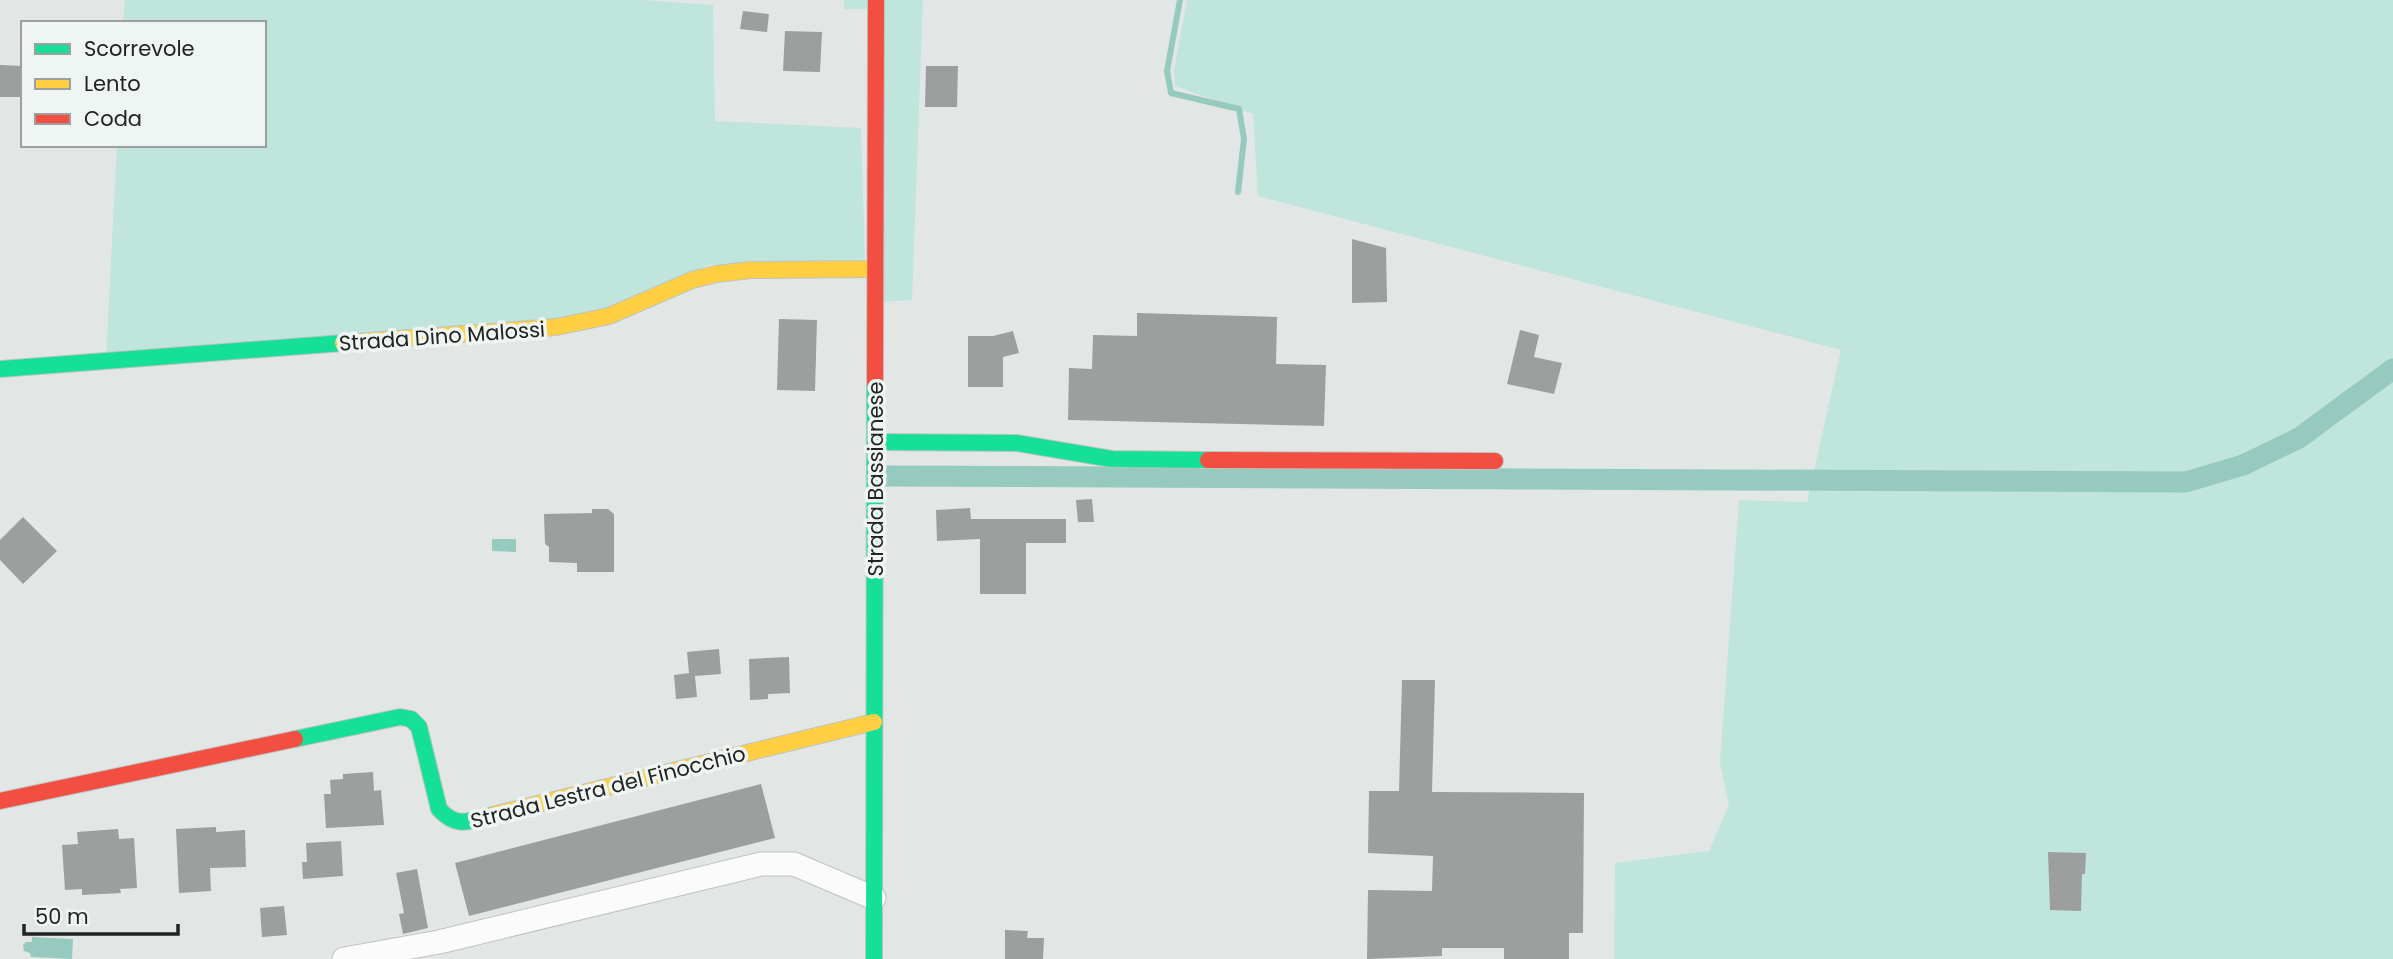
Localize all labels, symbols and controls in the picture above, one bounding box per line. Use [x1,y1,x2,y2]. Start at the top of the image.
legend [21,21,266,147]
text: Scorrevole [84,34,195,63]
text: Lento [84,69,141,98]
text: Coda [84,104,142,133]
street label: Strada Dino Malossi [338,314,546,358]
street label: Strada Bassianese [861,382,890,576]
street label: Strada Lestra del Finocchio [467,739,749,835]
scale bar [24,892,178,936]
text: 50 m [35,902,89,931]

